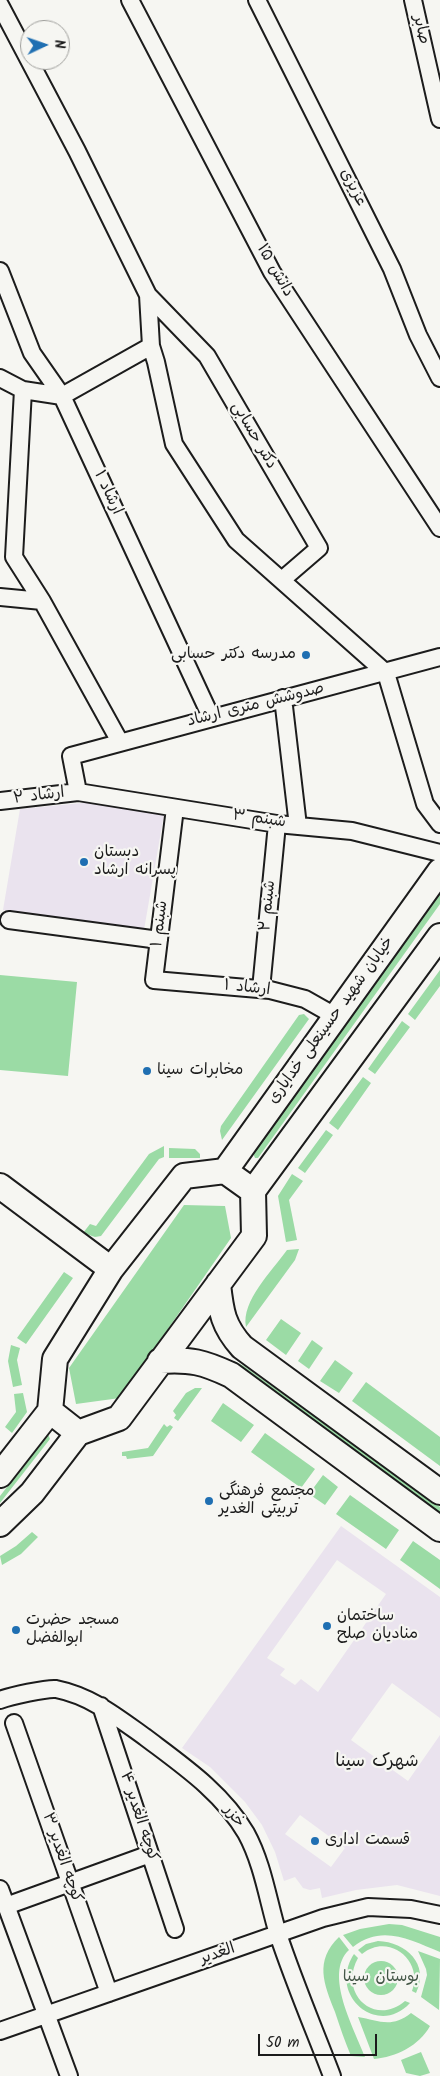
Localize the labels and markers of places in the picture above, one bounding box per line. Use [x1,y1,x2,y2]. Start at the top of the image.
place label: مدرسه دکتر حسابی [171,645,296,665]
marker: مدرسه دکتر حسابی [300,649,312,661]
place label: دبستان پسرانه ارشاد [94,843,176,881]
marker: دبستان پسرانه ارشاد [78,856,90,868]
place label: مخابرات سینا [157,1061,243,1081]
marker: مخابرات سینا [141,1065,153,1077]
place label: مجتمع فرهنگی تربیتی الغدیر [219,1482,314,1520]
marker: مجتمع فرهنگی تربیتی الغدیر [203,1495,215,1507]
place label: ساختمان منادیان صلح [337,1607,418,1645]
place label: مسجد حضرت ابوالفضل [26,1611,119,1649]
marker: ساختمان منادیان صلح [321,1620,333,1632]
marker: مسجد حضرت ابوالفضل [10,1624,22,1636]
place label: قسمت اداری [325,1831,410,1851]
marker: قسمت اداری [309,1835,321,1847]

